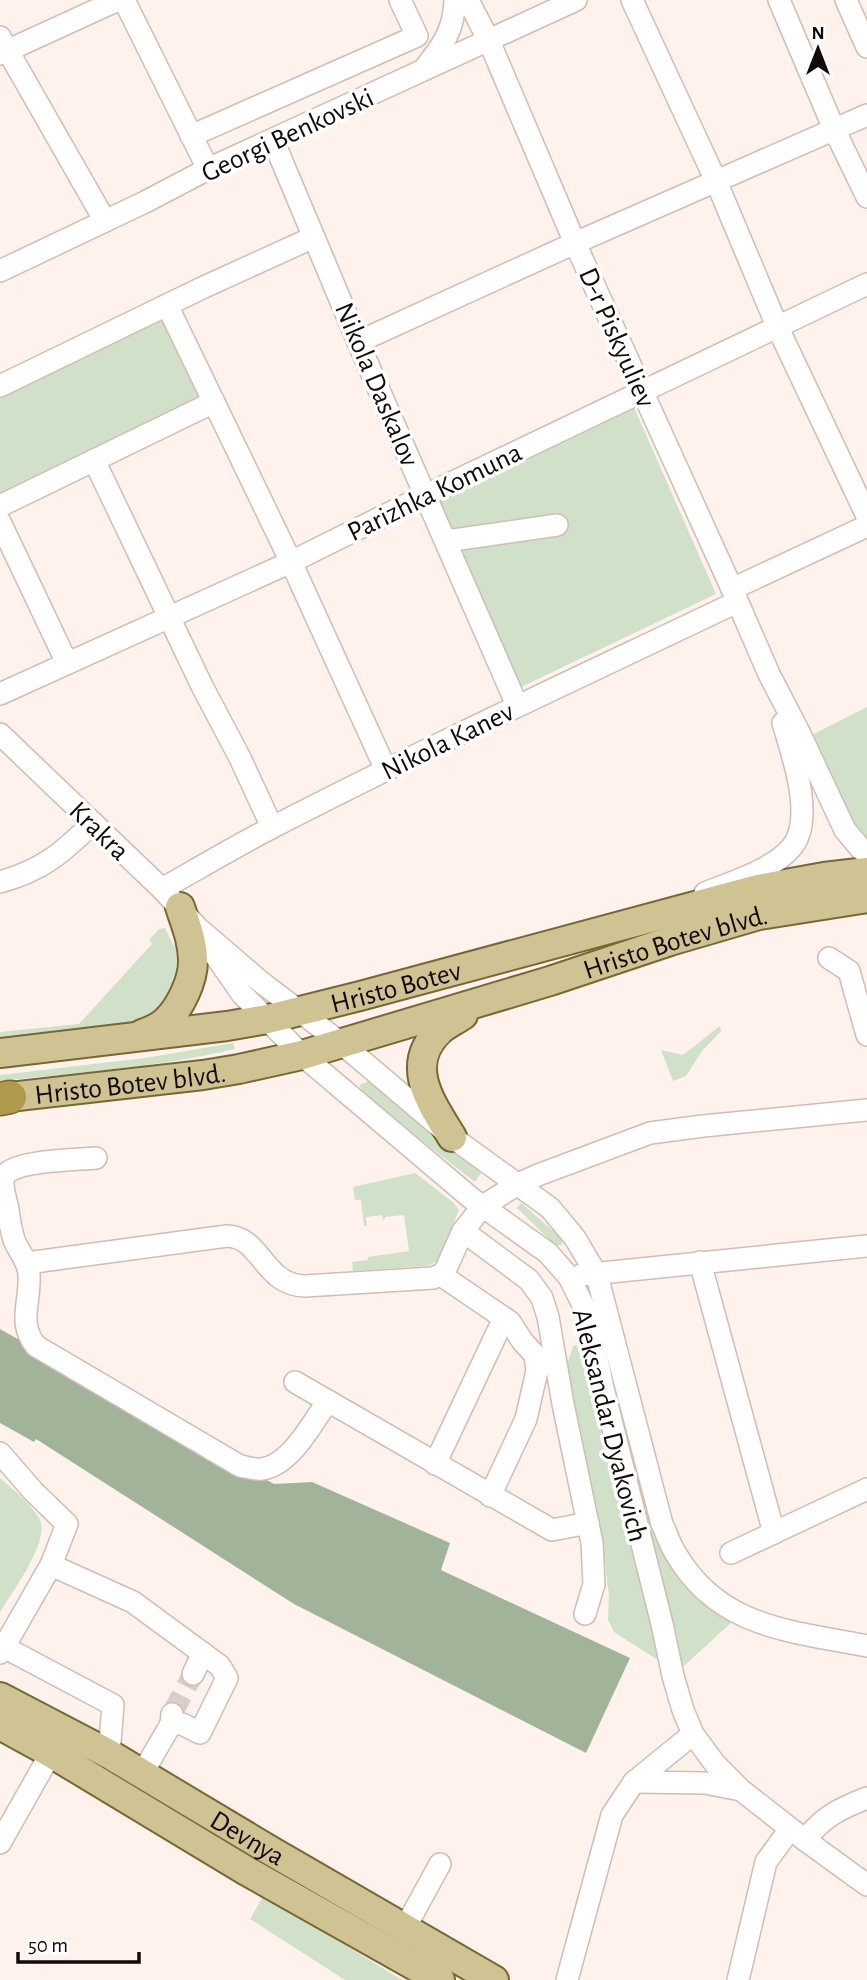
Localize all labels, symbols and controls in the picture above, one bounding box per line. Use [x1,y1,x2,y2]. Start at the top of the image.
north arrow [783,14,853,84]
text: N [811,24,825,43]
street label: Georgi Benkovski [198,84,378,188]
street label: D-r Piskyuliev [573,264,659,412]
street label: Nikola Daskalov [329,299,423,471]
street label: Parizhka Komuna [343,439,526,547]
street label: Nikola Kanev [377,698,519,786]
street label: Krakra [63,797,134,866]
street label: Hristo Botev blvd. [580,902,770,985]
street label: Hristo Botev [328,957,465,1019]
street label: Hristo Botev blvd. [33,1059,228,1110]
street label: Aleksandar Dyakovich [567,1306,652,1545]
street label: Devnya [205,1806,289,1872]
scale bar [18,1920,138,1964]
text: 50 m [28,1935,68,1956]

